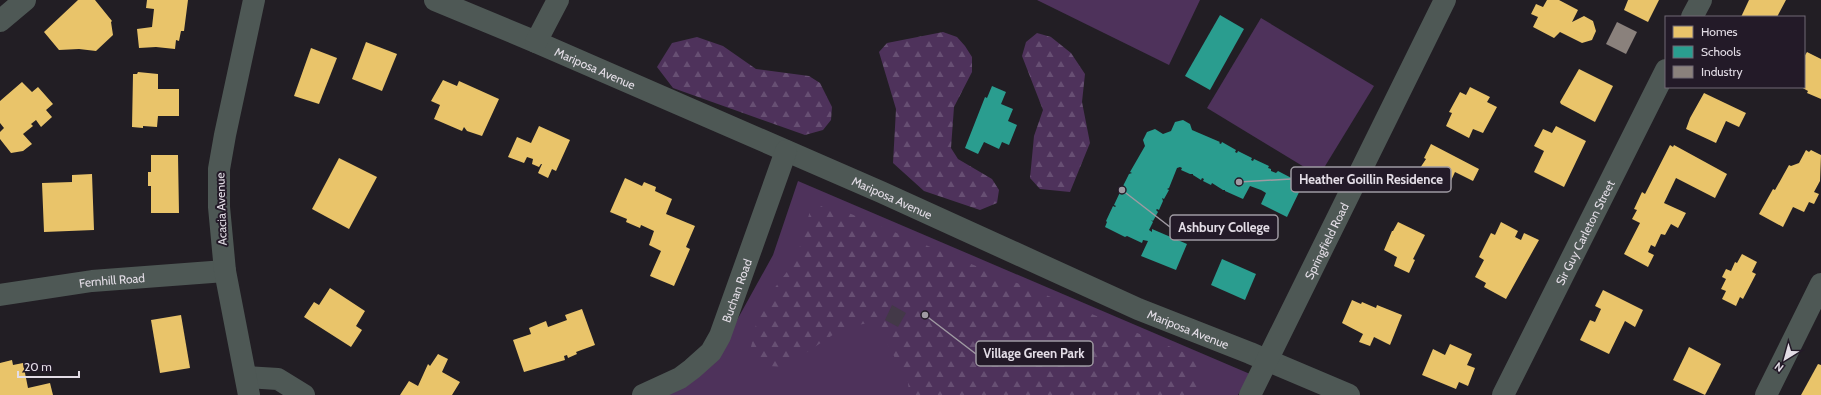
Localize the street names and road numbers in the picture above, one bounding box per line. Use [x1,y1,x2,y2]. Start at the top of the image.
street label: Mariposa Avenue [553,44,638,92]
street label: Acacia Avenue [212,172,230,246]
street label: Mariposa Avenue [850,173,935,222]
street label: Sir Guy Carleton Street [1552,177,1617,287]
street label: Springfield Road [1301,200,1351,282]
street label: Buchan Road [718,256,755,324]
street label: Fernhill Road [78,270,145,290]
street label: Mariposa Avenue [1145,306,1231,352]

